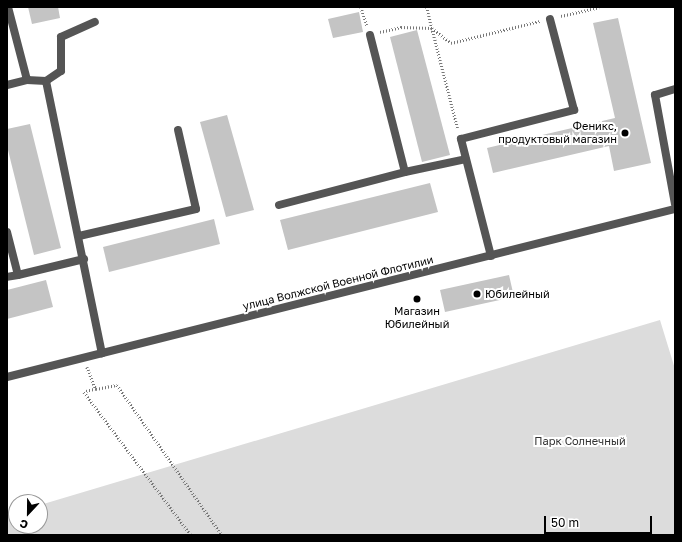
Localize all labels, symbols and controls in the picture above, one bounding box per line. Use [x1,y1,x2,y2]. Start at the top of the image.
place label: Феникс, продуктовый магазин [498,120,617,146]
marker: Феникс, продуктовый магазин [620,128,630,138]
street label: улица Волжской Военной Флотилии [241,253,435,313]
place label: Юбилейный [485,287,550,301]
marker: Юбилейный [472,289,482,299]
marker: Магазин Юбилейный [412,294,422,304]
place label: Магазин Юбилейный [385,305,449,331]
park label: Парк Солнечный [534,434,626,448]
north arrow [8,494,48,534]
scale bar [546,508,654,534]
text: 50 m [551,515,579,530]
text: С [18,517,30,532]

